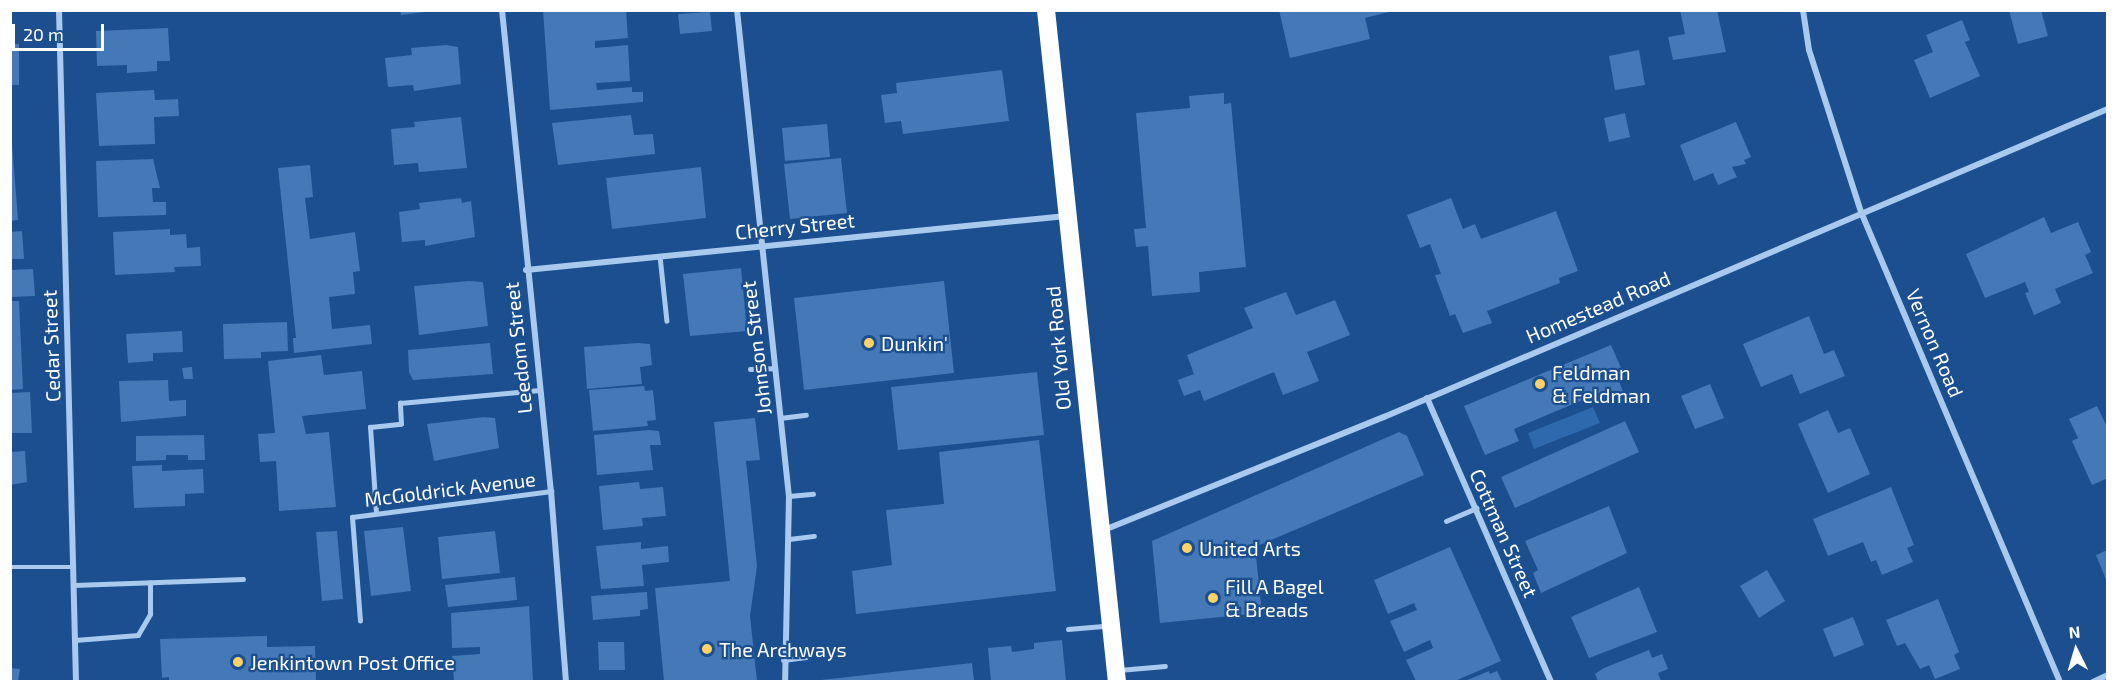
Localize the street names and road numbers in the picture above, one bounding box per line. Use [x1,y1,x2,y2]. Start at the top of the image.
street label: Cherry Street [734,208,856,244]
street label: Homestead Road [1522,266,1674,348]
street label: Johnson Street [736,280,776,416]
street label: Leedom Street [499,281,537,415]
street label: Old York Road [1041,285,1075,411]
street label: Vernon Road [1901,285,1969,401]
street label: Cedar Street [37,289,65,403]
street label: Cottman Street [1465,465,1543,601]
street label: McGoldrick Avenue [363,467,537,511]

